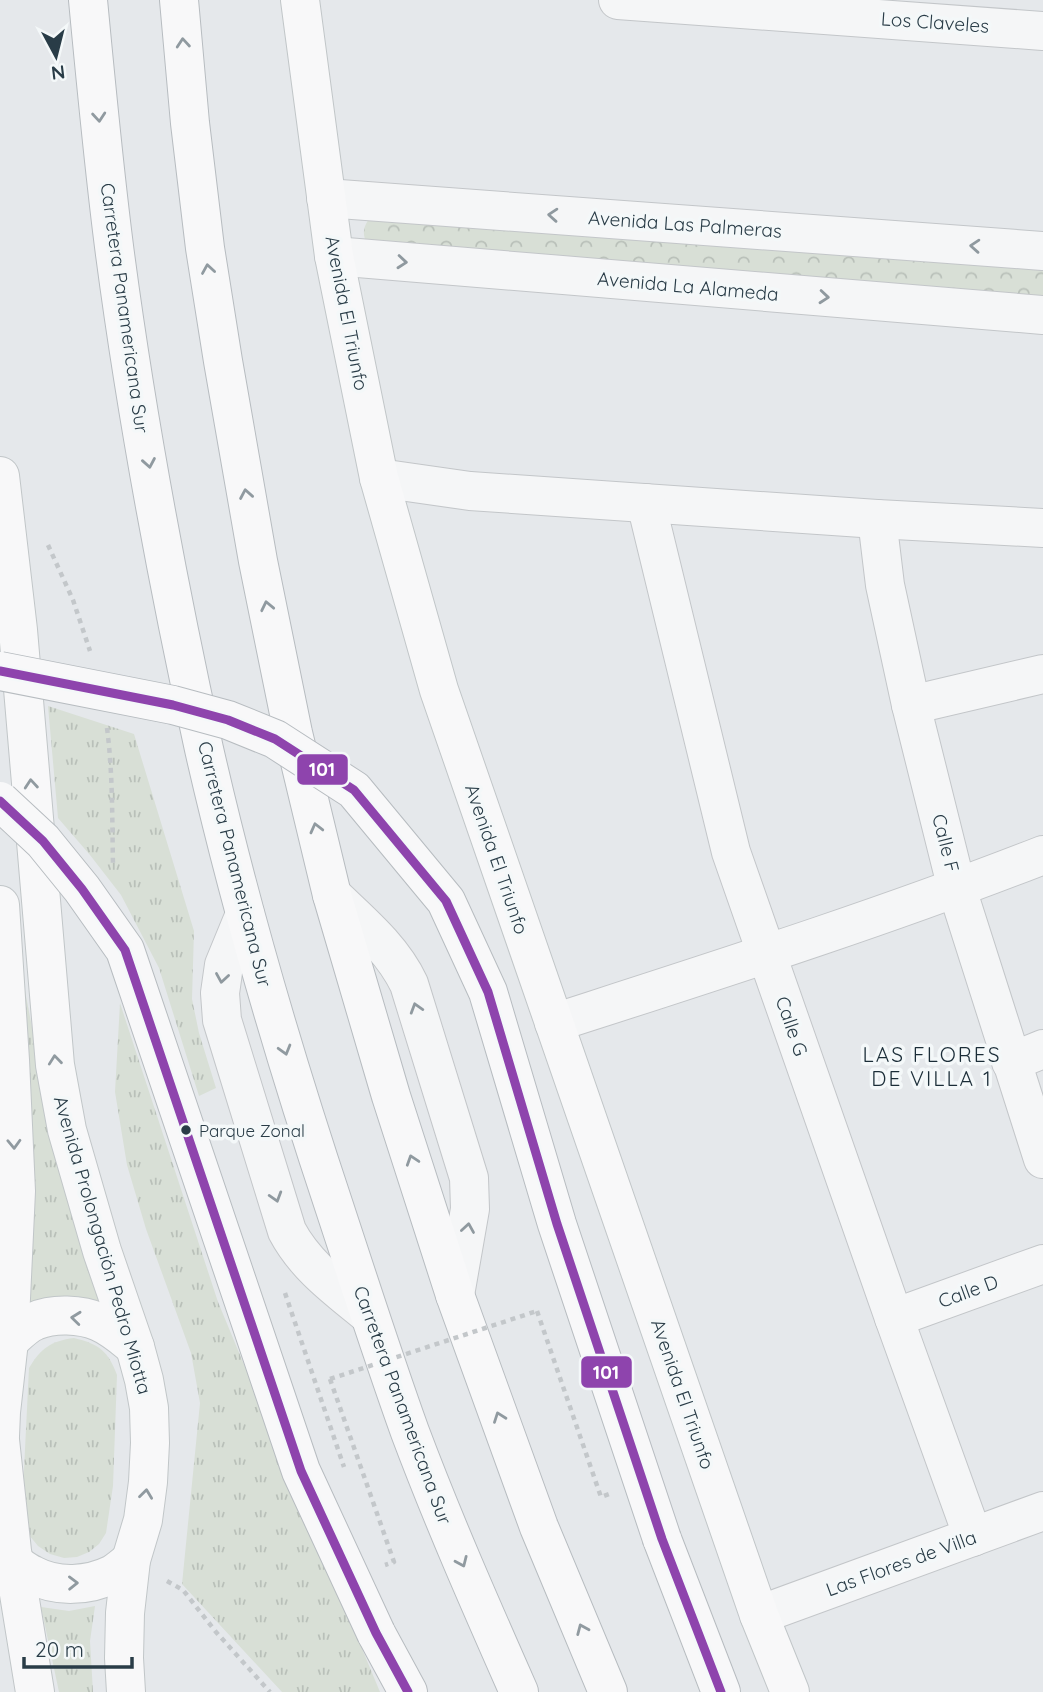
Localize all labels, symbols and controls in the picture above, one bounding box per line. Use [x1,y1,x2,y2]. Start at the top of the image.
street label: Los Claveles [880,6,990,38]
north arrow [21,21,91,91]
one-way arrow [176,37,191,48]
text: N [50,60,66,86]
one-way arrow [91,112,106,123]
street label: Carretera Panamericana Sur [96,181,155,435]
street label: Avenida Las Palmeras [587,205,783,243]
one-way arrow [547,208,558,223]
street label: Avenida El Triunfo [320,234,374,392]
one-way arrow [969,239,980,254]
one-way arrow [397,254,408,269]
one-way arrow [201,263,216,275]
street label: Avenida La Alameda [596,266,780,306]
one-way arrow [819,289,830,304]
one-way arrow [140,457,155,469]
one-way arrow [239,488,254,500]
one-way arrow [261,600,276,612]
street label: Carretera Panamericana Sur [193,739,277,990]
line badge: 101 [296,753,349,786]
text: 101 [309,757,335,781]
one-way arrow [24,778,39,789]
street label: Avenida El Triunfo [460,781,534,937]
street label: Calle F [927,811,965,875]
one-way arrow [310,822,324,834]
one-way arrow [215,972,230,984]
street label: Calle G [771,993,813,1059]
one-way arrow [410,1003,425,1015]
district label: LAS FLORES DE VILLA 1 [862,1041,1002,1091]
one-way arrow [276,1043,291,1055]
one-way arrow [47,1054,62,1065]
street label: Avenida Prolongación Pedro Miotta [49,1093,157,1397]
place label: Parque Zonal [199,1120,305,1141]
marker: Parque Zonal [179,1123,193,1137]
one-way arrow [6,1139,21,1150]
one-way arrow [406,1154,420,1166]
one-way arrow [268,1190,282,1203]
one-way arrow [460,1222,475,1233]
street label: Calle D [935,1269,1001,1313]
street label: Carretera Panamericana Sur [349,1282,458,1528]
one-way arrow [70,1310,81,1325]
street label: Avenida El Triunfo [646,1316,720,1472]
line badge: 101 [580,1355,633,1389]
text: 101 [593,1360,619,1384]
one-way arrow [493,1412,507,1424]
one-way arrow [139,1488,154,1500]
street label: Las Flores de Villa [823,1525,979,1601]
one-way arrow [454,1555,468,1567]
one-way arrow [68,1575,79,1590]
one-way arrow [576,1624,590,1636]
scale bar [24,1626,133,1670]
text: 20 m [35,1636,84,1662]

